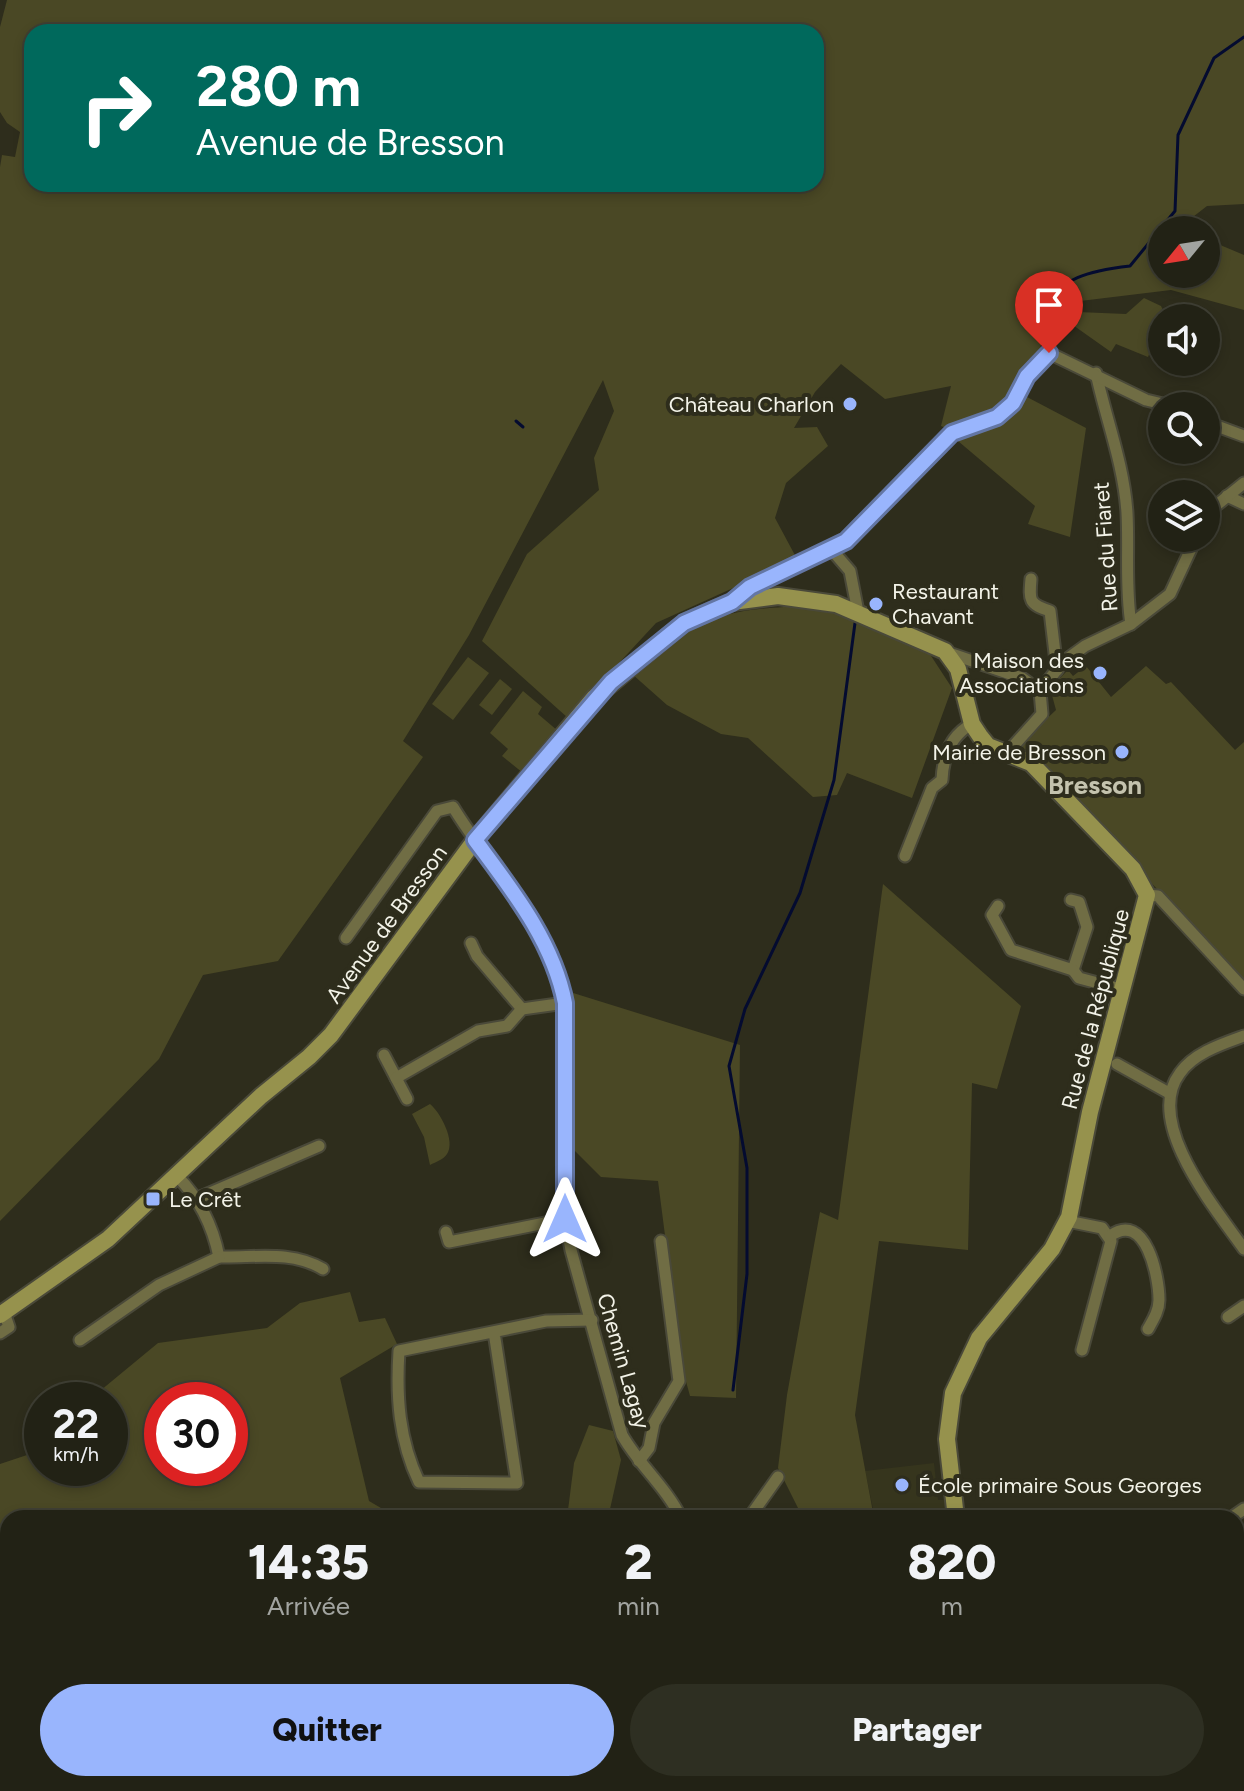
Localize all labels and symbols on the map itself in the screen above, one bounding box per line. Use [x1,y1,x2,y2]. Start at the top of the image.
north arrow [1148,216,1220,288]
pin [1015,271,1083,353]
place label: Château Charlon [669,391,834,418]
marker: Château Charlon [841,395,859,413]
street label: Rue du Fiaret [1087,481,1124,613]
place label: Restaurant Chavant [892,578,999,630]
marker: Restaurant Chavant [867,595,885,613]
place label: Maison des Associations [959,647,1084,699]
marker: Maison des Associations [1091,664,1109,682]
place label: Mairie de Bresson [932,739,1106,766]
marker: Mairie de Bresson [1113,743,1131,761]
district label: Bresson [1048,769,1142,801]
street label: Avenue de Bresson [320,840,453,1009]
street label: Rue de la République [1056,906,1135,1112]
position arrow [523,1177,607,1261]
place label: Le Crêt [169,1186,242,1213]
marker: Le Crêt [144,1190,162,1208]
street label: Chemin Lagay [591,1290,656,1433]
speed limit sign: 30 [144,1382,248,1486]
place label: École primaire Sous Georges [918,1472,1202,1499]
marker: École primaire Sous Georges [893,1476,911,1494]

